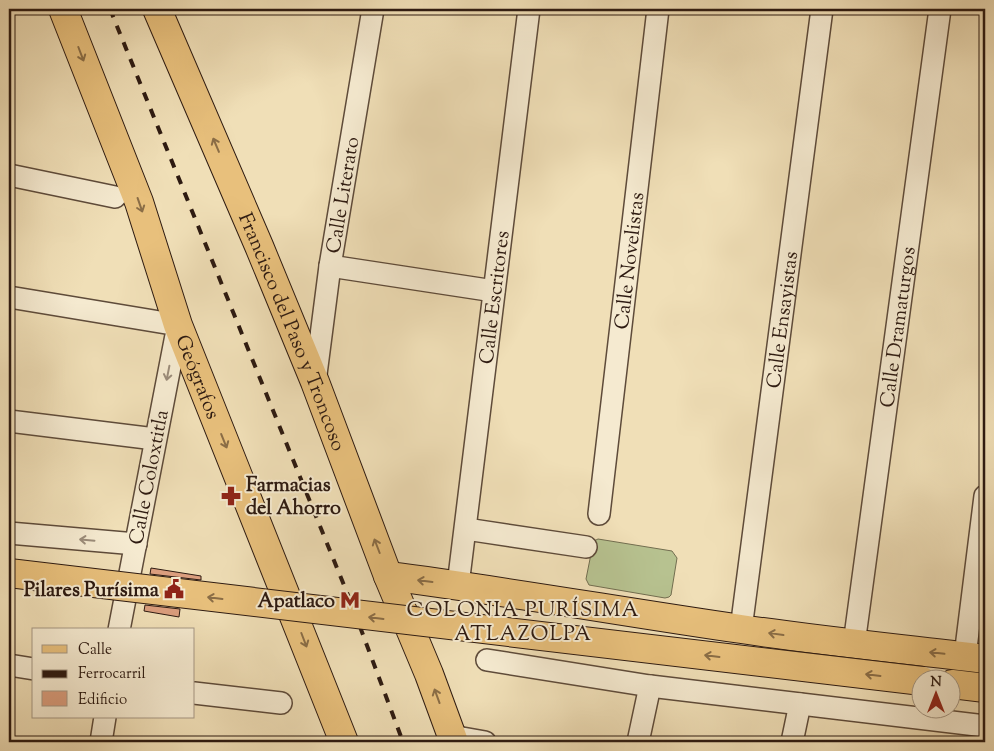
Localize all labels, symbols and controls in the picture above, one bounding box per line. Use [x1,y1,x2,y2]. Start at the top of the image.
one-way arrow [77,46,86,61]
street label: Calle Literato [320,135,368,256]
one-way arrow [210,138,220,153]
street label: Calle Novelistas [609,191,653,331]
one-way arrow [136,197,145,213]
street label: Francisco del Paso y Troncoso [229,209,352,456]
street label: Calle Escritores [473,229,519,366]
street label: Calle Dramaturgos [874,245,925,410]
street label: Calle Ensayistas [761,250,807,390]
street label: Geógrafos [166,331,226,424]
one-way arrow [163,365,173,381]
street label: Calle Coloxtitla [123,407,178,547]
one-way arrow [221,433,230,448]
place label: Farmacias del Ahorro [246,472,341,524]
pharmacy icon: Farmacias del Ahorro [220,485,242,507]
one-way arrow [80,535,96,545]
one-way arrow [372,538,381,554]
one-way arrow [417,576,433,586]
place label: Pilares Purísima [24,577,160,606]
public building icon: Pilares Purísima [163,578,185,600]
place label: Apatlaco [258,588,335,617]
metro station icon: Apatlaco [339,589,361,611]
one-way arrow [207,593,223,603]
district label: COLONIA PURÍSIMA ATLAZOLPA [407,596,639,650]
one-way arrow [369,613,385,623]
legend [32,628,195,718]
one-way arrow [768,629,784,639]
one-way arrow [300,633,309,648]
text: Calle [78,640,112,661]
one-way arrow [929,648,945,658]
one-way arrow [704,651,720,661]
text: Ferrocarril [78,664,146,685]
north arrow [912,668,962,718]
one-way arrow [865,670,881,680]
text: N [930,673,942,693]
one-way arrow [432,689,441,705]
text: Edificio [78,690,127,711]

